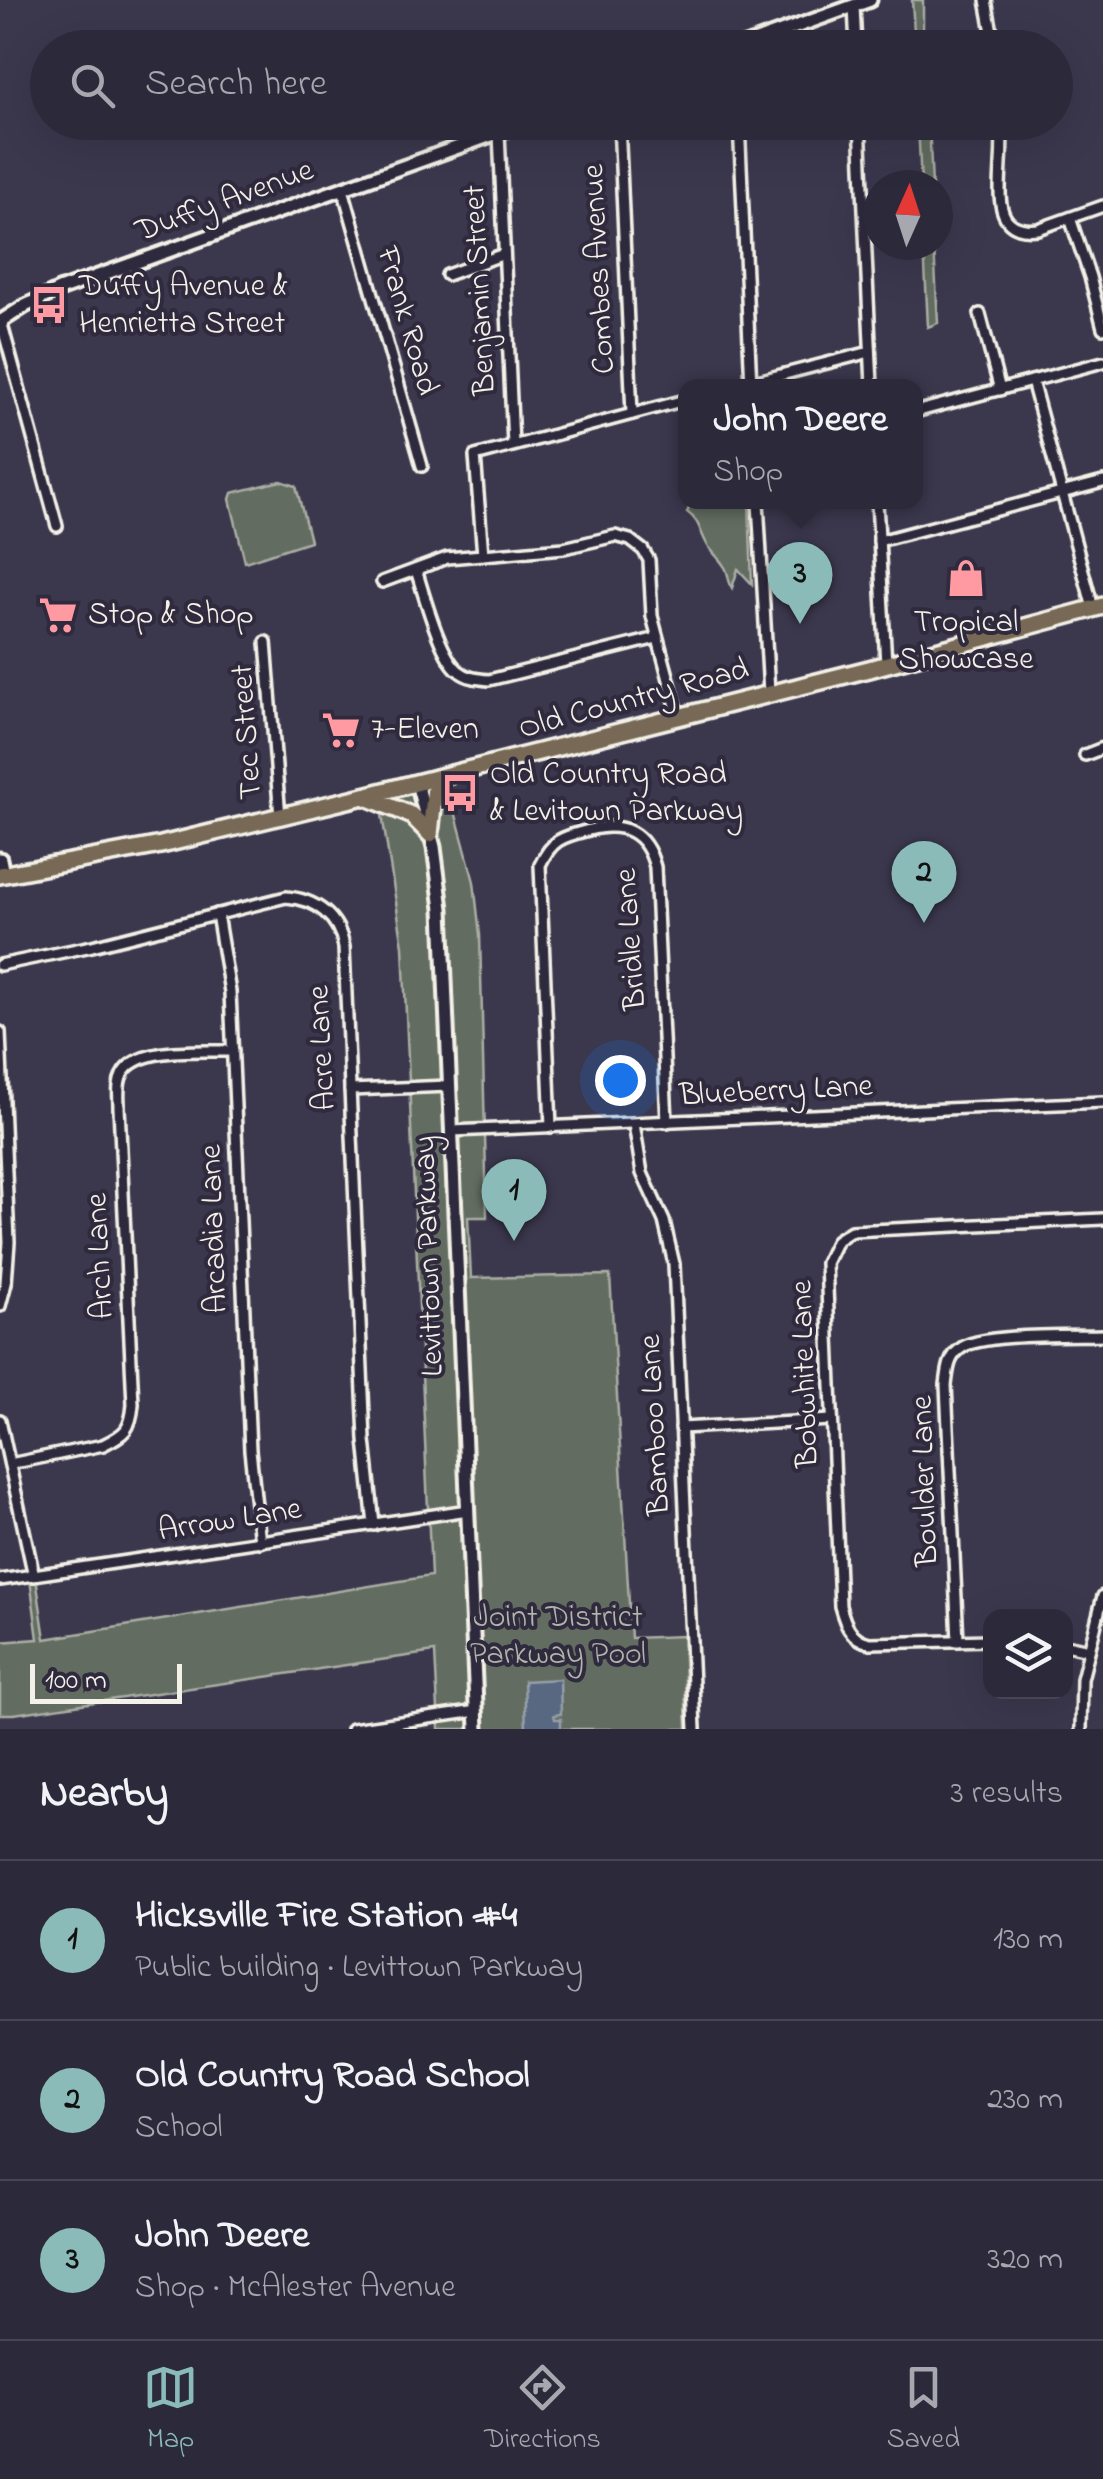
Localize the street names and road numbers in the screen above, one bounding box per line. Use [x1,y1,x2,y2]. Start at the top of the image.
street label: Duffy Avenue [129,148,321,256]
street label: Combes Avenue [571,162,629,375]
street label: Benjamin Street [452,184,510,397]
street label: Frank Road [362,240,450,401]
street label: Old Country Road [514,647,754,753]
street label: Tec Street [220,663,276,801]
street label: Bridle Lane [604,866,660,1013]
street label: Acre Lane [296,983,350,1112]
street label: Blueberry Lane [677,1063,875,1121]
street label: Levittown Parkway [402,1135,458,1377]
street label: Arcadia Lane [189,1143,241,1314]
street label: Arch Lane [74,1191,128,1320]
street label: Bobwhite Lane [779,1279,833,1470]
street label: Bamboo Lane [628,1333,684,1518]
street label: Boulder Lane [900,1394,953,1568]
street label: Arrow Lane [155,1486,306,1556]

